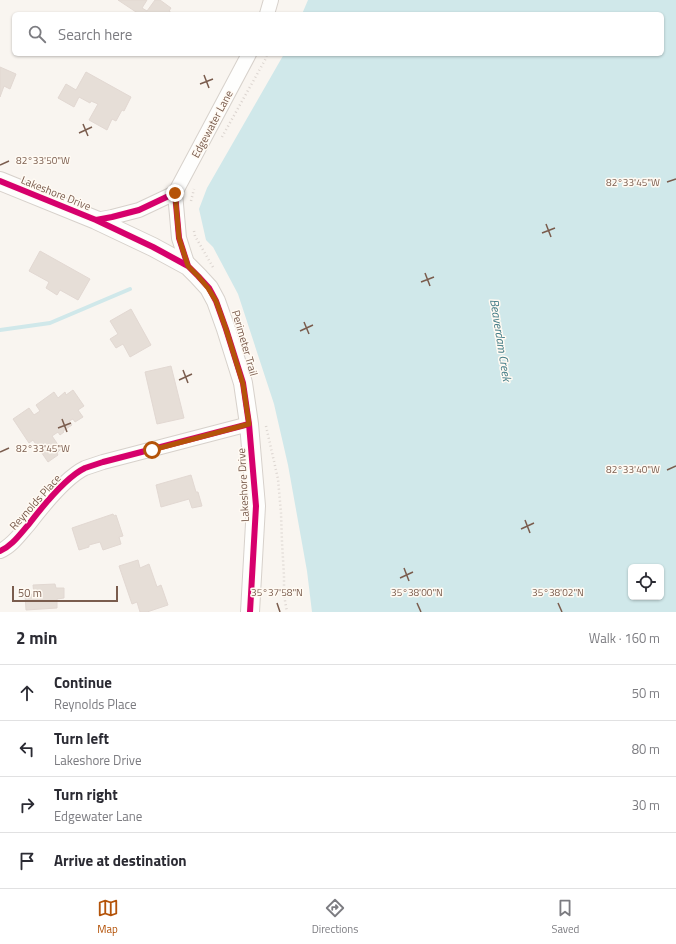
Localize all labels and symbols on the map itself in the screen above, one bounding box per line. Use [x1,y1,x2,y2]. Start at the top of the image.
street label: Edgewater Lane [187,87,237,161]
text: 82°33'50"W [16,153,70,168]
street label: Lakeshore Drive [19,172,94,214]
text: 82°33'45"W [606,175,660,190]
route end [166,184,184,202]
water label: Beaverdam Creek [485,298,517,384]
street label: Perimeter Trail [228,308,262,378]
text: 82°33'45"W [16,441,70,456]
route start [143,441,161,459]
street label: Lakeshore Drive [233,447,253,522]
text: 82°33'40"W [606,462,660,477]
street label: Reynolds Place [6,470,65,533]
scale bar [12,584,118,603]
text: 35°37'58"N [251,585,303,600]
text: 35°38'00"N [391,585,443,600]
text: 35°38'02"N [532,585,584,600]

